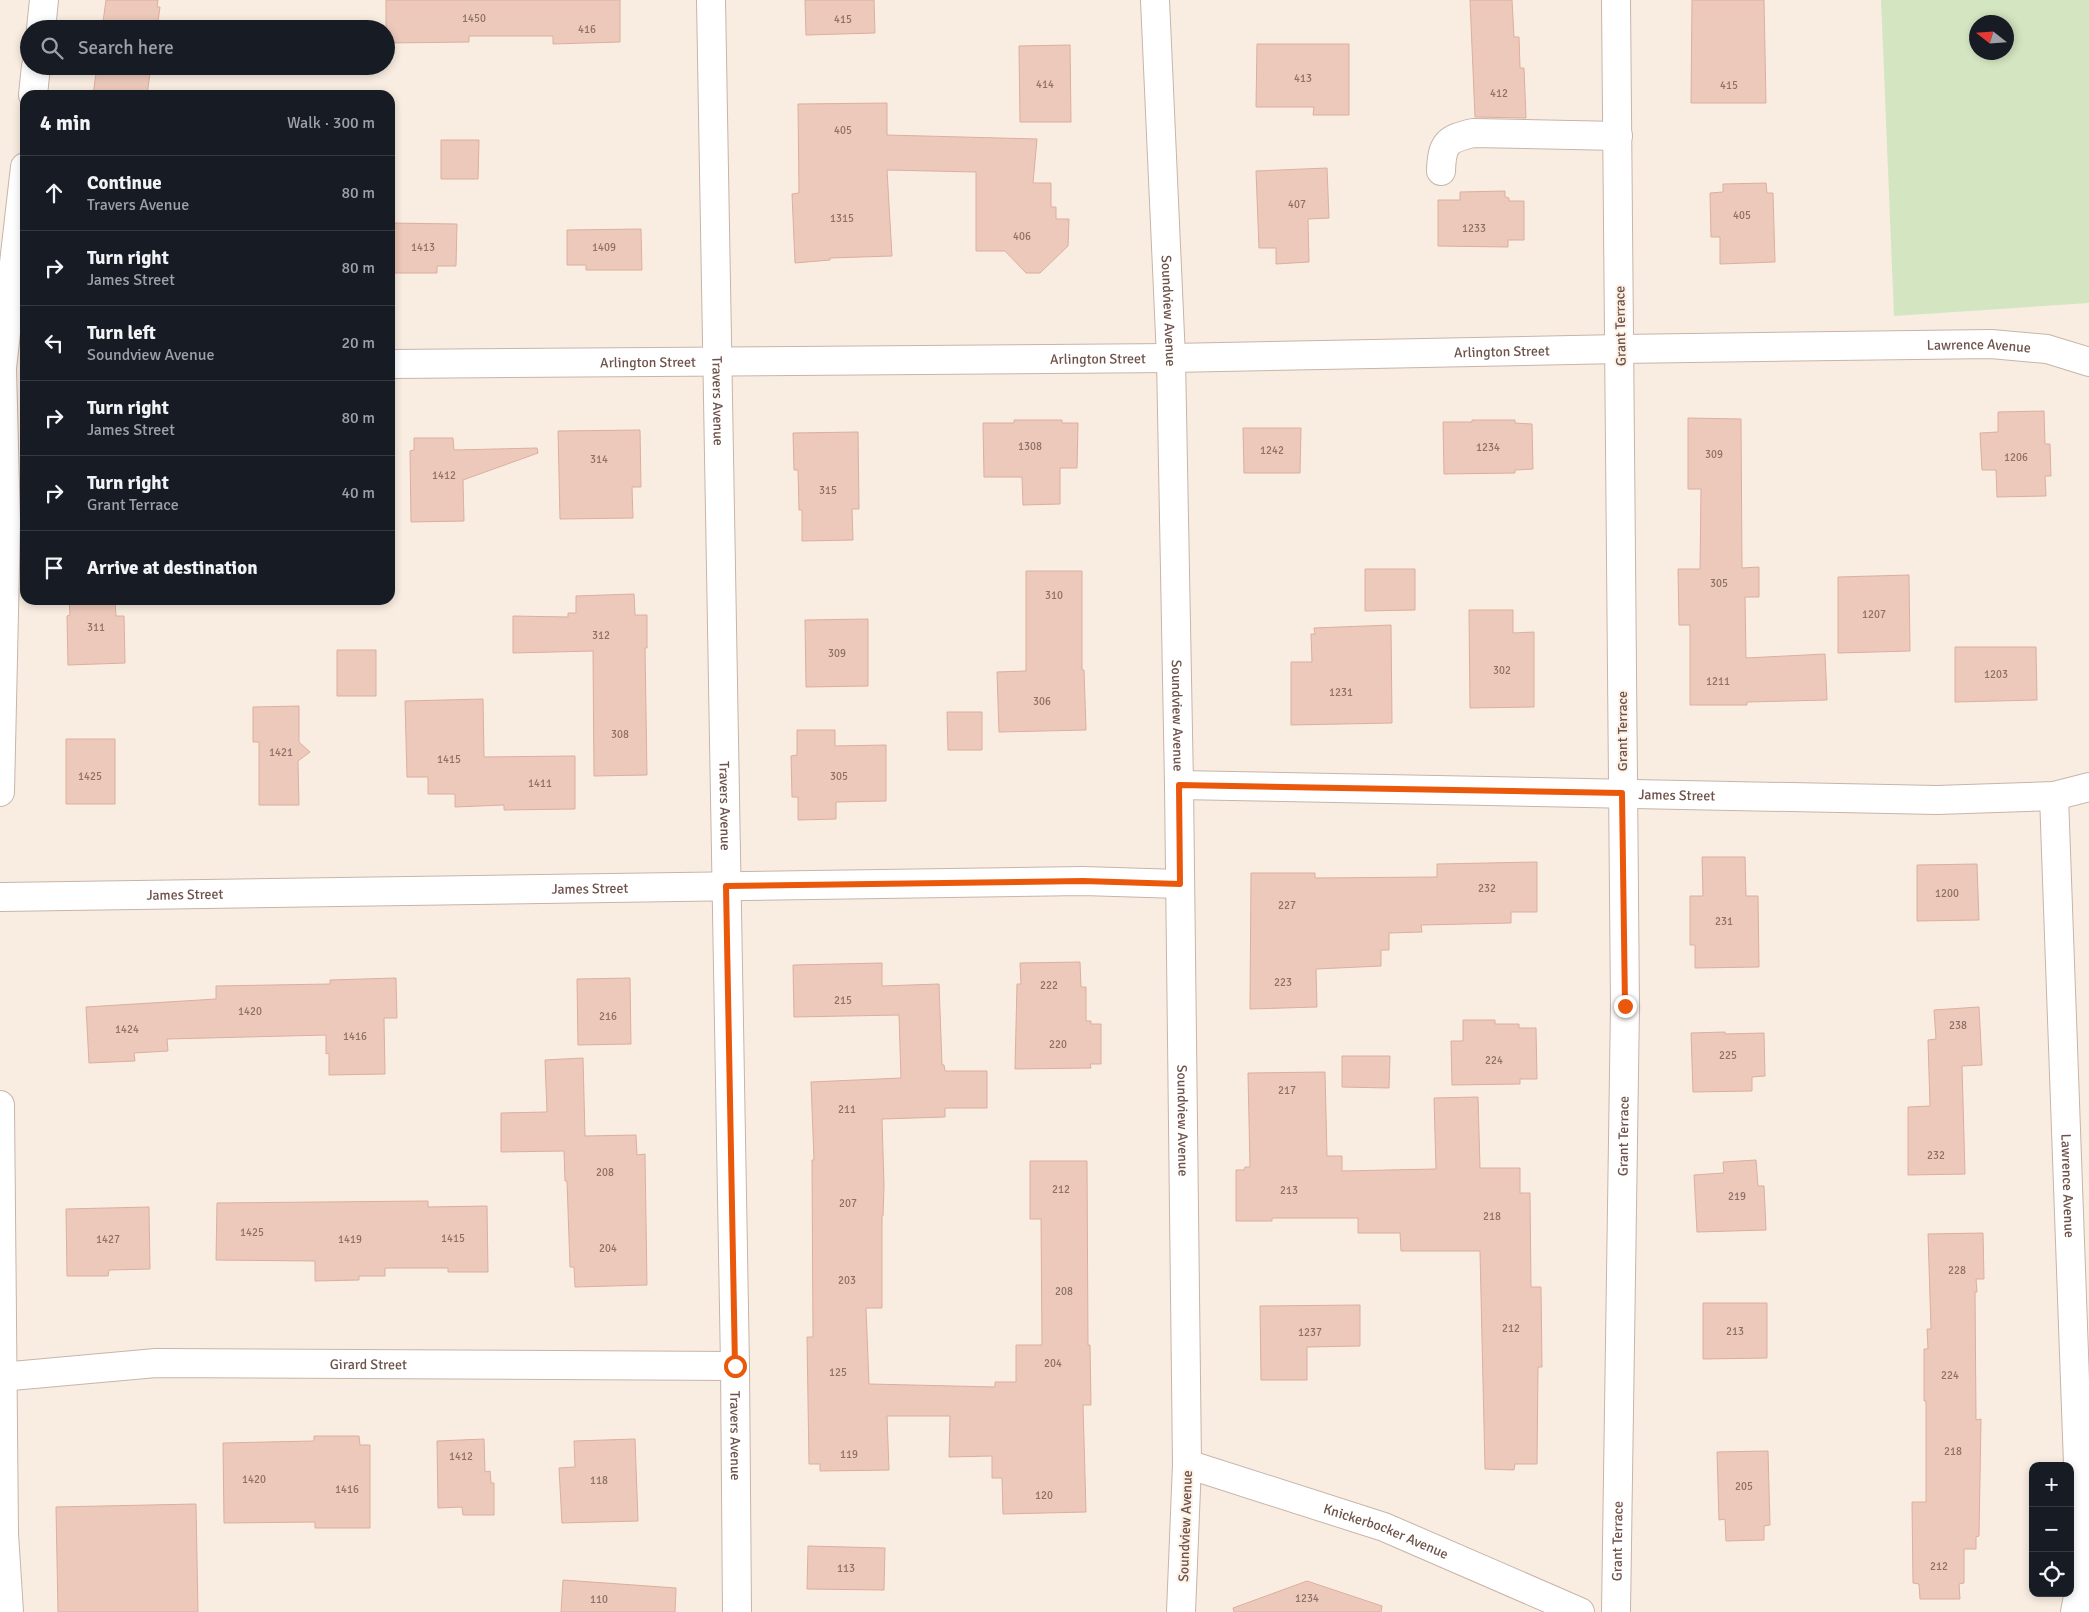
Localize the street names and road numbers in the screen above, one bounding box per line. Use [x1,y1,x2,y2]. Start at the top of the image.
street label: Soundview Avenue [1157,255,1179,367]
street label: Grant Terrace [1611,286,1630,366]
street label: Lawrence Avenue [1927,336,2032,357]
street label: Arlington Street [1454,342,1550,361]
street label: Arlington Street [1050,350,1146,368]
street label: Arlington Street [600,354,696,371]
street label: Travers Avenue [708,356,727,446]
street label: Soundview Avenue [1168,660,1187,772]
street label: Grant Terrace [1614,691,1631,771]
street label: Travers Avenue [715,761,734,851]
street label: James Street [1638,786,1716,805]
street label: James Street [551,880,629,898]
street label: James Street [146,886,224,904]
street label: Soundview Avenue [1173,1065,1192,1176]
street label: Grant Terrace [1614,1096,1633,1176]
street label: Lawrence Avenue [2057,1133,2078,1238]
street label: Girard Street [330,1356,407,1373]
street label: Travers Avenue [726,1391,744,1481]
street label: Soundview Avenue [1175,1470,1196,1582]
street label: Knickerbocker Avenue [1321,1500,1451,1563]
street label: Grant Terrace [1608,1501,1627,1581]

